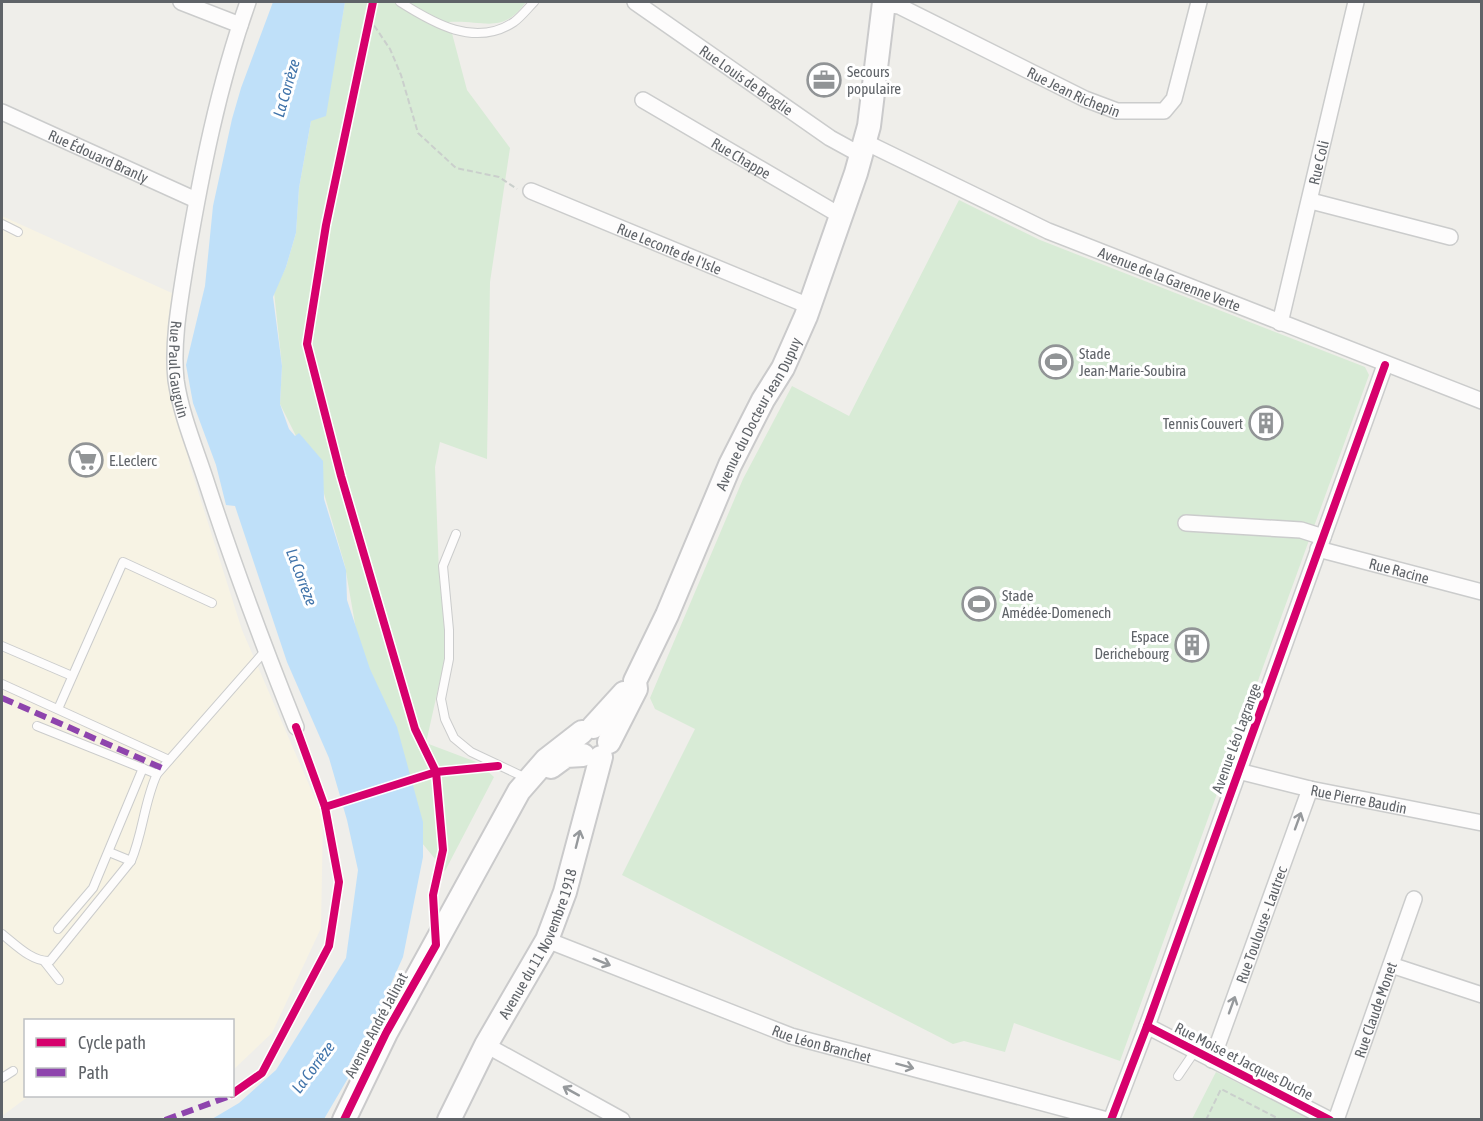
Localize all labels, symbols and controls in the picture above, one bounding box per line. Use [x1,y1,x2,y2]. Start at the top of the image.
street label: Rue Louis de Broglie [697,41,797,118]
water label: La Corrèze [269,57,303,119]
office icon: Secours populaire [806,62,842,98]
place label: Secours populaire [847,63,901,97]
street label: Rue Jean Richepin [1025,63,1123,120]
street label: Rue Édouard Branly [46,126,151,186]
street label: Rue Chappe [709,134,774,182]
street label: Rue Coli [1305,139,1331,186]
street label: Rue Leconte de l'Isle [615,219,724,278]
street label: Avenue de la Garenne Verte [1096,243,1243,314]
street label: Rue Paul Gauguin [166,320,193,420]
street label: Avenue du Docteur Jean Dupuy [712,335,804,493]
sports icon: Stade Jean-Marie-Soubira [1038,344,1074,380]
place label: Stade Jean-Marie-Soubira [1079,345,1186,379]
building icon: Tennis Couvert [1248,405,1284,441]
place label: Tennis Couvert [1163,415,1243,432]
supermarket icon: E.Leclerc [68,442,104,478]
place label: E.Leclerc [109,452,157,469]
water label: La Corrèze [283,546,321,608]
street label: Rue Racine [1367,554,1431,586]
sports icon: Stade Amédée-Domenech [961,586,997,622]
place label: Stade Amédée-Domenech [1002,587,1111,621]
building icon: Espace Derichebourg [1174,627,1210,663]
place label: Espace Derichebourg [1094,628,1170,662]
street label: Avenue Léo Lagrange [1208,681,1264,795]
street label: Rue Pierre Baudin [1309,781,1409,816]
one-way arrow [1294,812,1305,831]
one-way arrow [573,830,585,849]
street label: Rue Toulouse - Lautrec [1232,863,1290,985]
street label: Avenue du 11 Novembre 1918 [495,867,579,1021]
one-way arrow [592,957,610,968]
street label: Rue Claude Monet [1350,960,1400,1060]
street label: Avenue André Jalinat [341,970,411,1080]
one-way arrow [1228,996,1239,1015]
legend [24,1019,234,1097]
street label: Rue Moise et Jacques Duche [1172,1019,1316,1103]
street label: Rue Léon Branchet [770,1021,873,1066]
text: Cycle path [78,1032,146,1053]
water label: La Corrèze [288,1038,338,1096]
one-way arrow [895,1060,914,1072]
text: Path [78,1062,109,1083]
one-way arrow [562,1085,580,1096]

